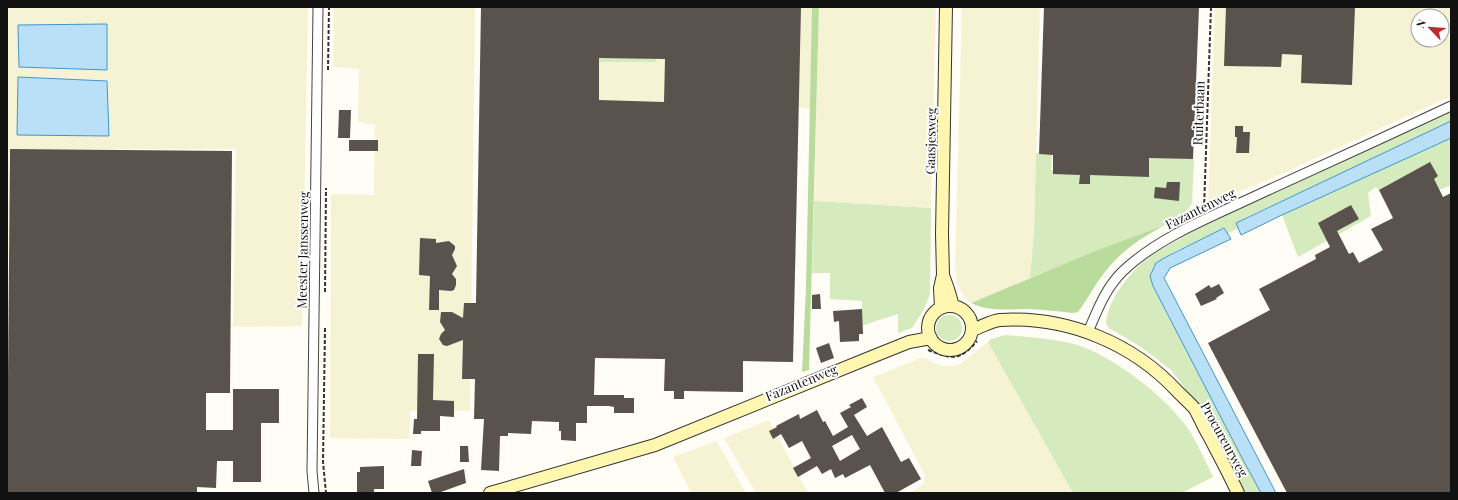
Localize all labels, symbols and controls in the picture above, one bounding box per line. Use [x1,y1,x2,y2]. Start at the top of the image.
north arrow [1410,8,1450,48]
text: N [1412,17,1429,30]
street label: Ruiterbaan [1188,80,1208,146]
street label: Gaasjesweg [921,107,939,175]
street label: Fazantenweg [1162,184,1238,232]
street label: Meester Janssenweg [292,191,312,309]
street label: Fazantenweg [762,360,840,404]
street label: Procureurweg [1197,399,1253,479]

